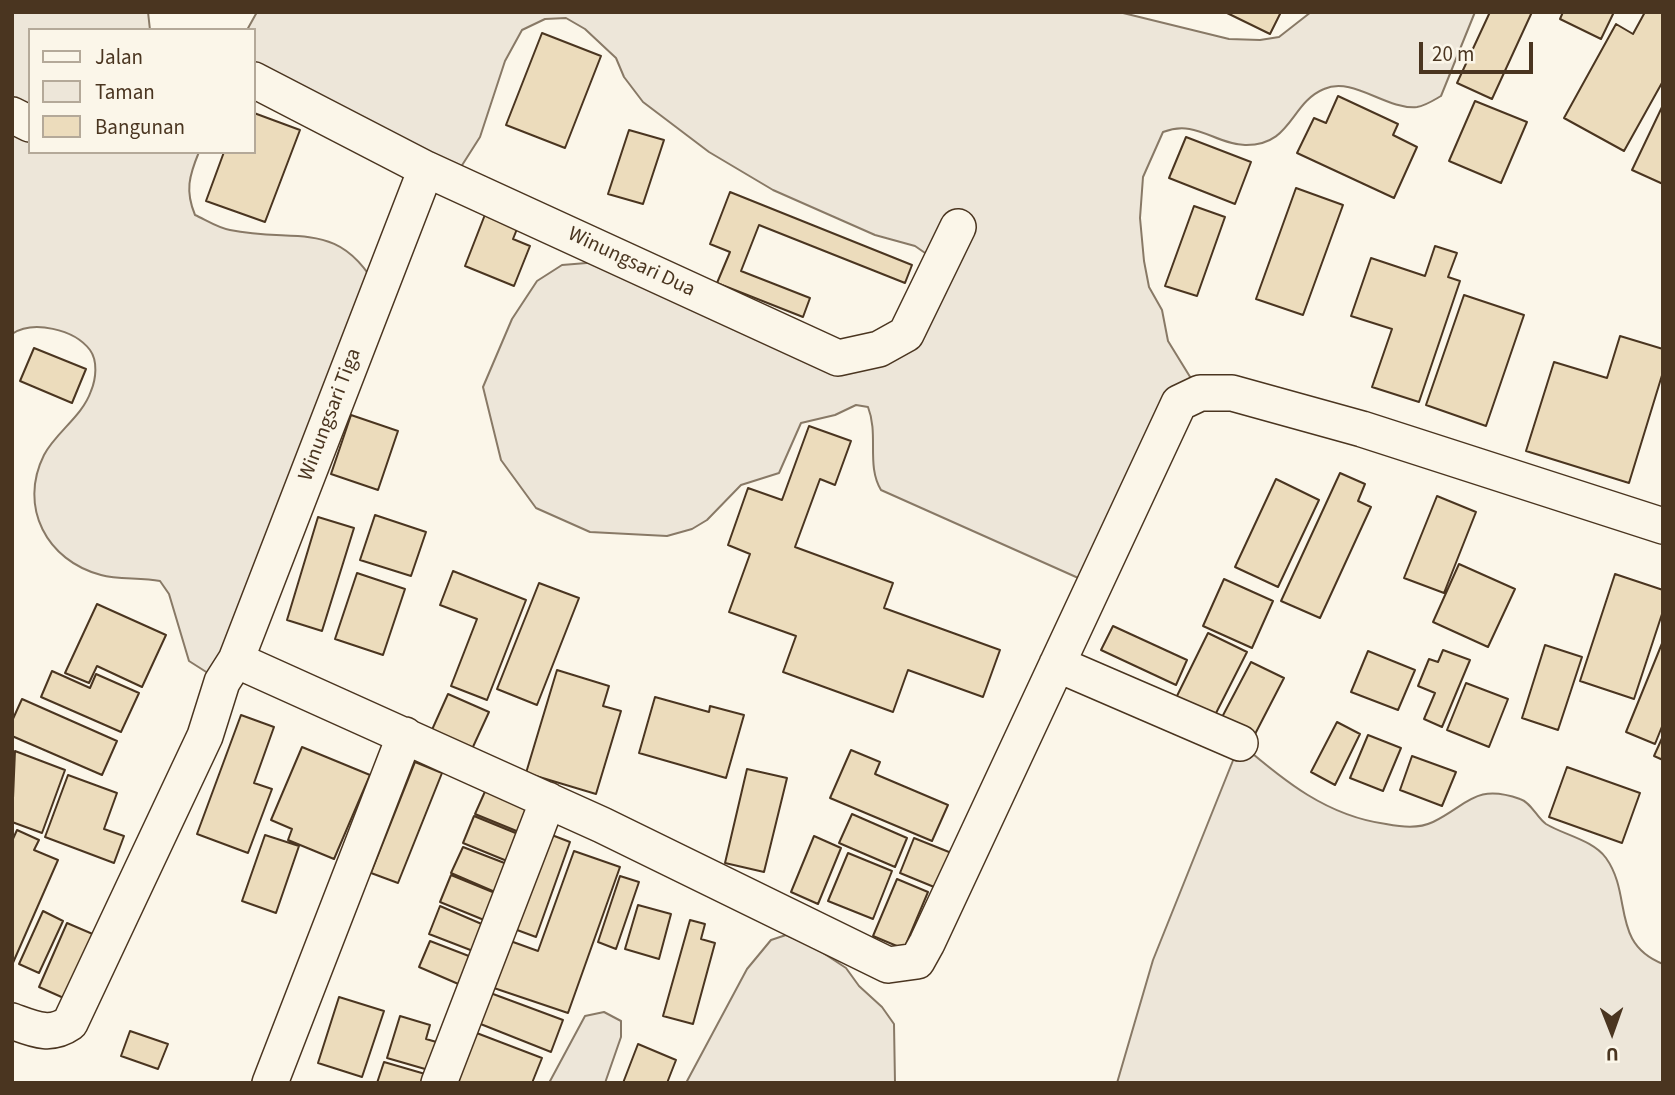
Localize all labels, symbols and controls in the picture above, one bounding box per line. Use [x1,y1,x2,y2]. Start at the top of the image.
legend [28,28,256,154]
scale bar [1423,28,1537,72]
text: 20 m [1432,39,1474,69]
text: Jalan [95,42,143,72]
text: Taman [95,77,155,107]
text: Bangunan [95,112,185,142]
street label: Winungsari Dua [563,223,699,303]
street label: Winungsari Tiga [294,345,368,485]
north arrow [1577,997,1647,1067]
text: U [1606,1040,1619,1067]

